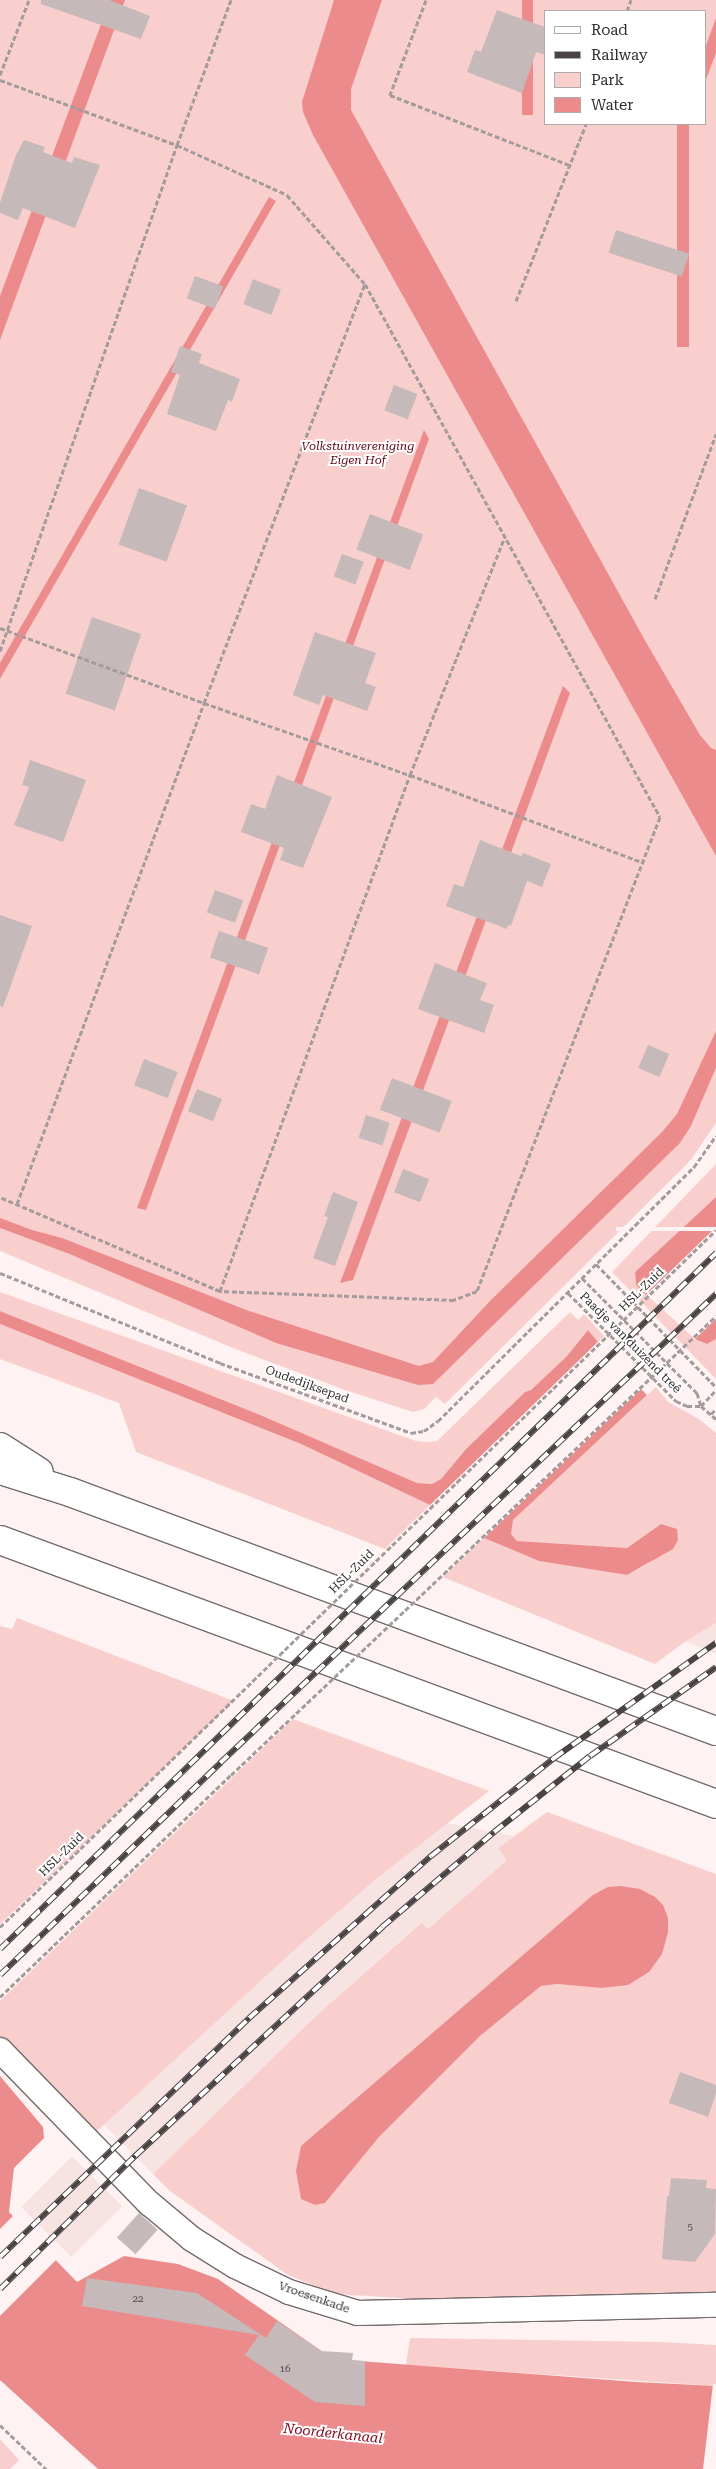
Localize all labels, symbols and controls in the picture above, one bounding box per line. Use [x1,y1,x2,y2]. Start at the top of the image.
legend [544,10,706,125]
text: Road [591,21,628,39]
text: Railway [591,46,648,64]
text: Park [591,71,624,89]
text: Water [591,96,633,114]
park label: Volkstuinvereniging Eigen Hof [302,440,414,468]
street label: HSL-Zuid [617,1265,667,1315]
street label: Paadje van duizend treê [576,1289,684,1397]
street label: Oudedijksepad [263,1363,351,1407]
street label: HSL-Zuid [327,1547,377,1597]
street label: HSL-Zuid [37,1830,87,1880]
house number: 5 [687,2221,693,2233]
street label: Vroesenkade [276,2279,352,2317]
house number: 22 [132,2293,144,2305]
house number: 16 [279,2363,291,2375]
water label: Noorderkanaal [283,2419,383,2447]

